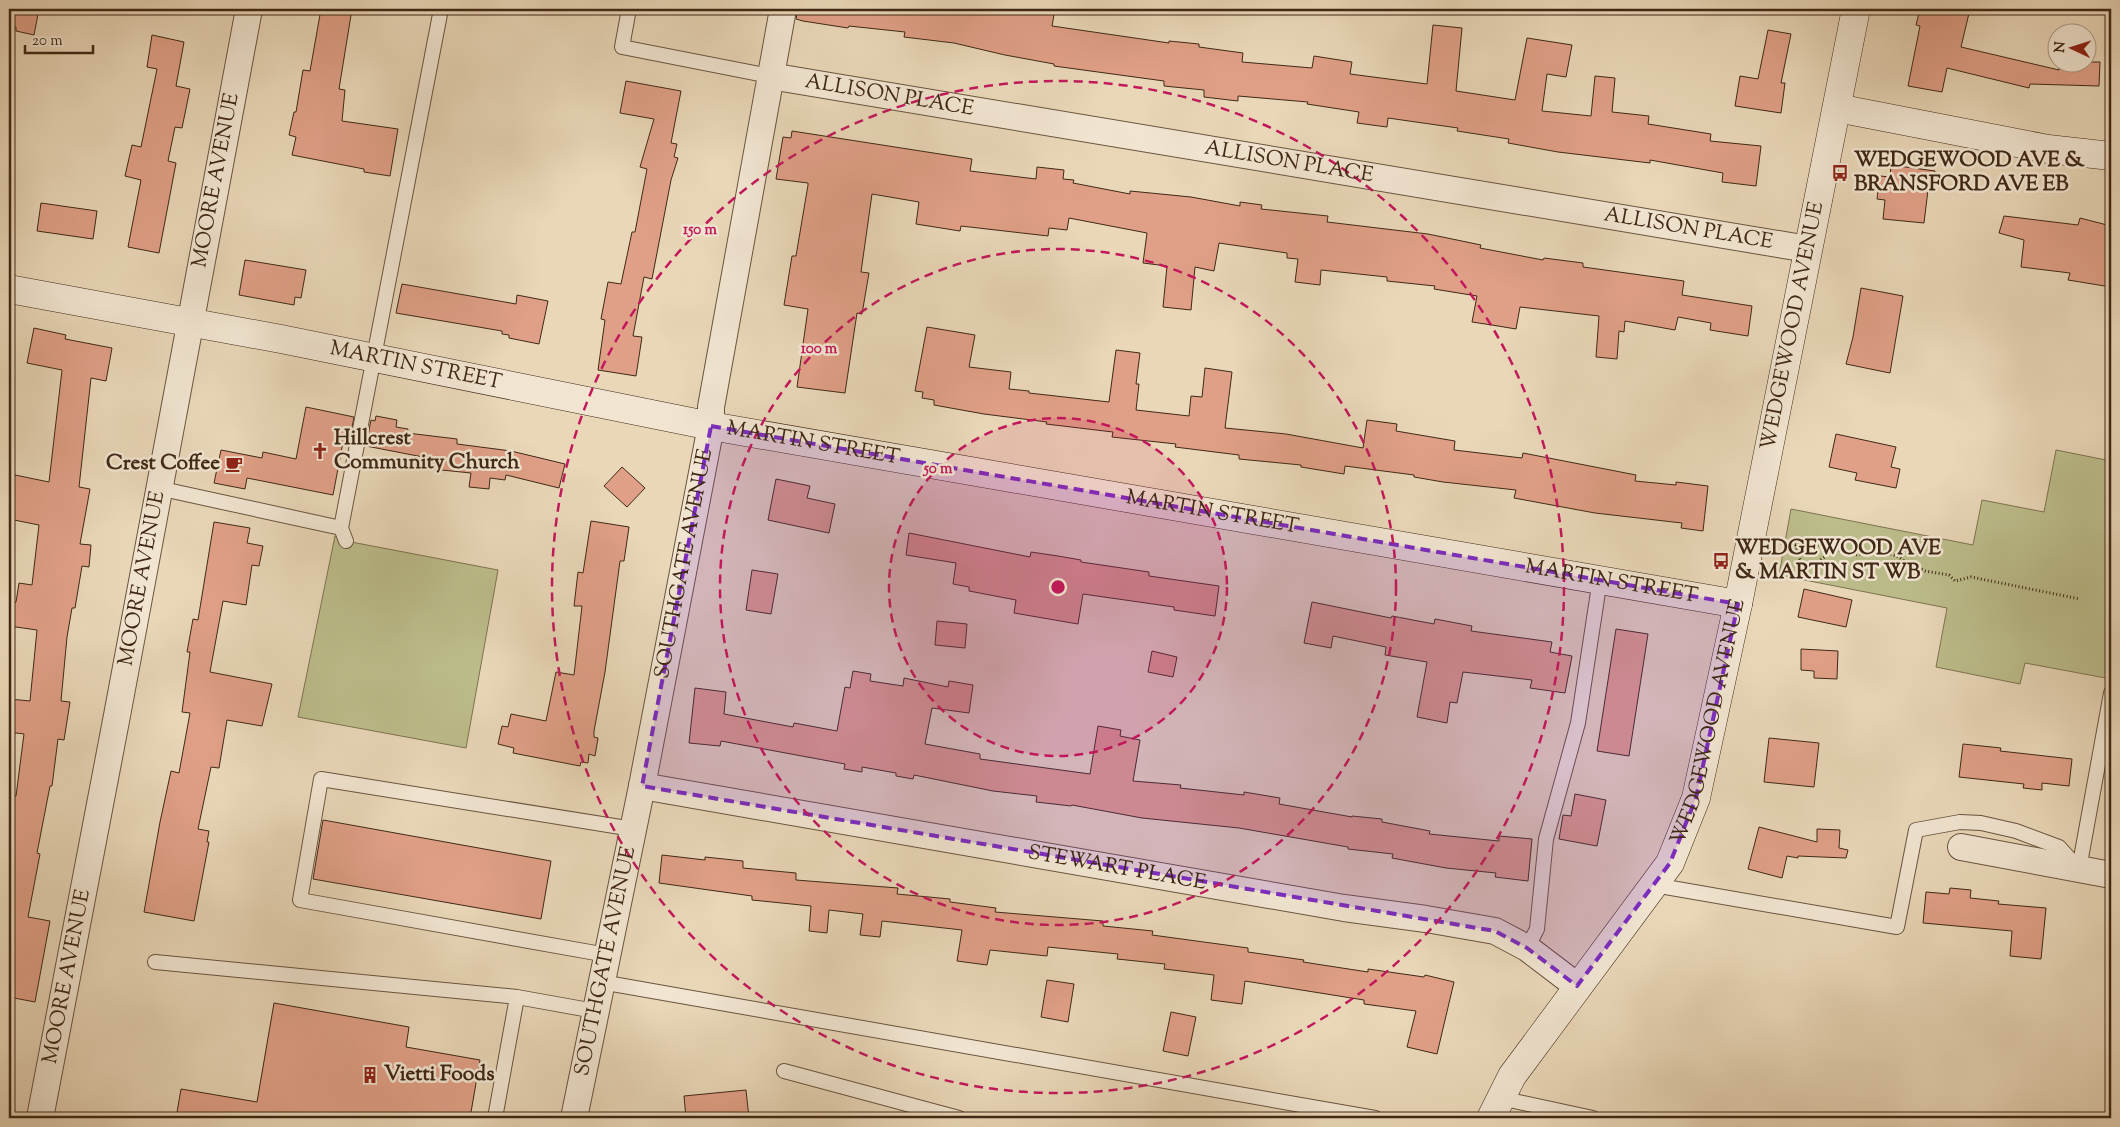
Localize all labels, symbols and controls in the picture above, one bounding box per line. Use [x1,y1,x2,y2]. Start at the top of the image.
scale bar [25,22,92,54]
north arrow [2048,22,2098,72]
text: 20 m [32,31,63,52]
text: N [2051,41,2071,54]
street label: ALLISON PLACE [803,67,976,125]
street label: MOORE AVENUE [185,90,248,270]
street label: ALLISON PLACE [1202,134,1376,191]
place label: WEDGEWOOD AVE & BRANSFORD AVE EB [1854,146,2085,200]
bus stop icon: WEDGEWOOD AVE & BRANSFORD AVE EB [1830,163,1850,183]
street label: WEDGEWOOD AVENUE [1754,199,1832,453]
street label: ALLISON PLACE [1602,200,1775,258]
text: 150 m [683,220,717,241]
street label: MARTIN STREET [327,334,505,398]
text: 100 m [801,339,838,360]
street label: MARTIN STREET [724,414,902,473]
place label: Hillcrest Community Church [334,424,520,478]
church icon: Hillcrest Community Church [310,441,330,461]
street label: SOUTHGATE AVENUE [648,446,721,681]
place label: Crest Coffee [106,449,220,479]
cafe icon: Crest Coffee [224,454,244,474]
text: 50 m [923,459,953,480]
street label: MARTIN STREET [1123,483,1301,543]
street label: MOORE AVENUE [112,488,173,669]
place label: WEDGEWOOD AVE & MARTIN ST WB [1735,534,1941,588]
bus stop icon: WEDGEWOOD AVE & MARTIN ST WB [1711,551,1731,571]
street label: MARTIN STREET [1523,552,1700,612]
centre of rings [1049,578,1067,596]
street label: WEDGEWOOD AVENUE [1664,596,1754,850]
street label: STEWART PLACE [1026,838,1208,899]
street label: SOUTHGATE AVENUE [568,844,644,1079]
street label: MOORE AVENUE [36,886,99,1067]
place label: Vietti Foods [384,1060,494,1090]
building icon: Vietti Foods [360,1065,380,1085]

